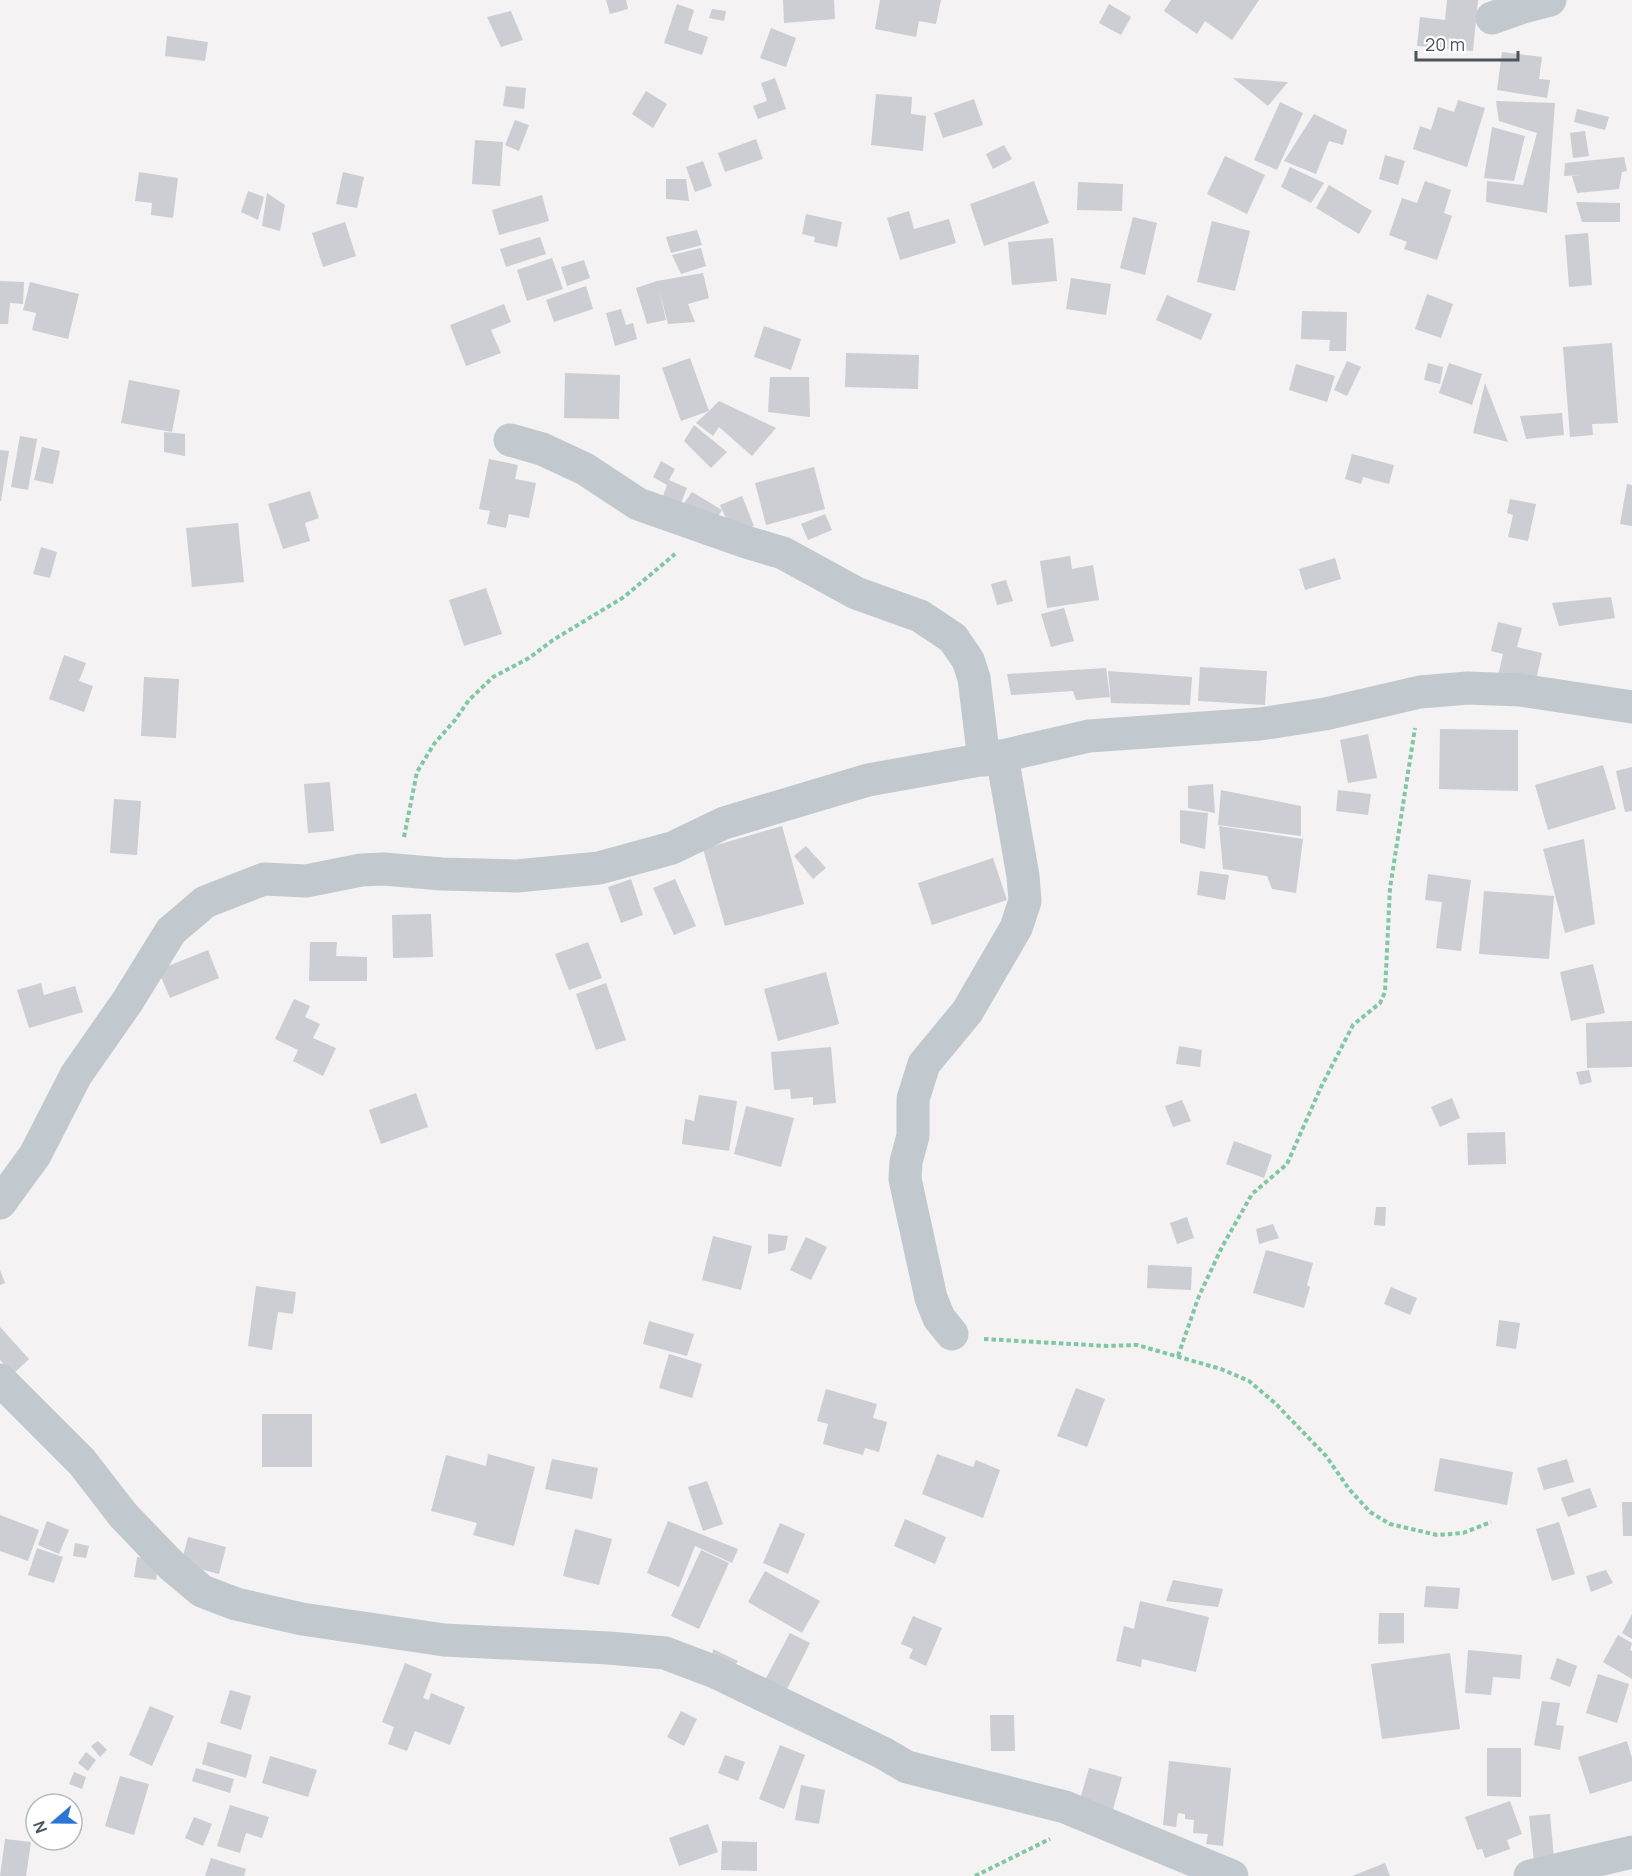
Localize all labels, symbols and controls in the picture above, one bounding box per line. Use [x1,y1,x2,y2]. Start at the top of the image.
scale bar [1416,24,1518,62]
text: 20 m [1425,32,1465,56]
north arrow [24,1792,84,1852]
text: N [28,1818,52,1836]

